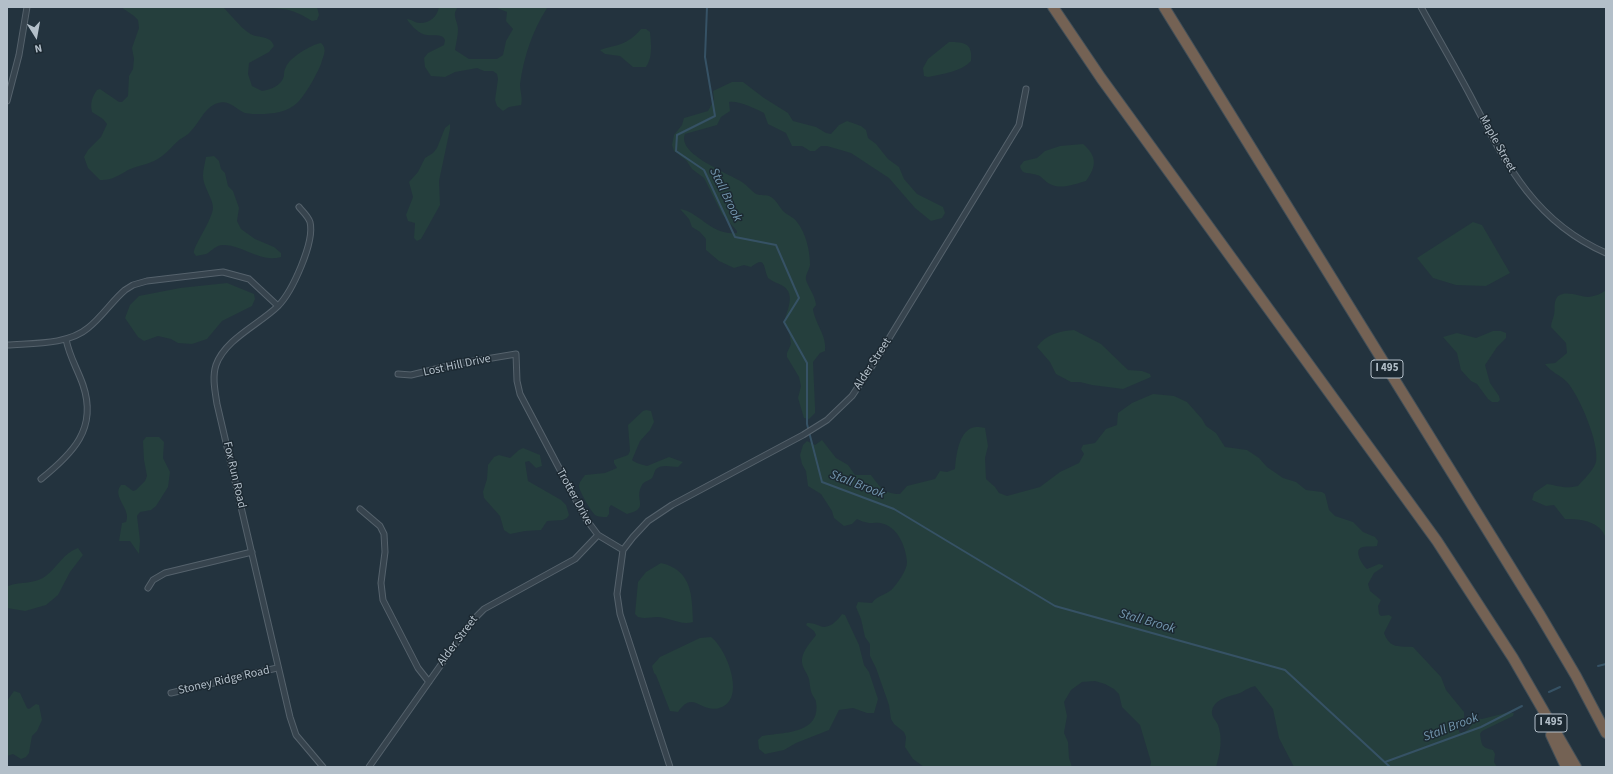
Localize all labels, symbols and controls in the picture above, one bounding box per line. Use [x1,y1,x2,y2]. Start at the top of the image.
north arrow [16,16,56,56]
text: N [33,40,43,56]
street label: Maple Street [1475,113,1519,175]
water label: Stall Brook [705,166,745,224]
street label: Alder Street [851,335,895,393]
street label: Lost Hill Drive [422,352,492,380]
road number: I 495 [1371,360,1403,378]
street label: Fox Run Road [219,440,249,510]
street label: Trotter Drive [553,466,595,528]
water label: Stall Brook [827,467,887,503]
water label: Stall Brook [1117,607,1177,637]
street label: Alder Street [435,613,481,669]
street label: Stoney Ridge Road [177,663,271,699]
water label: Stall Brook [1421,710,1481,746]
road number: I 495 [1535,714,1567,732]

